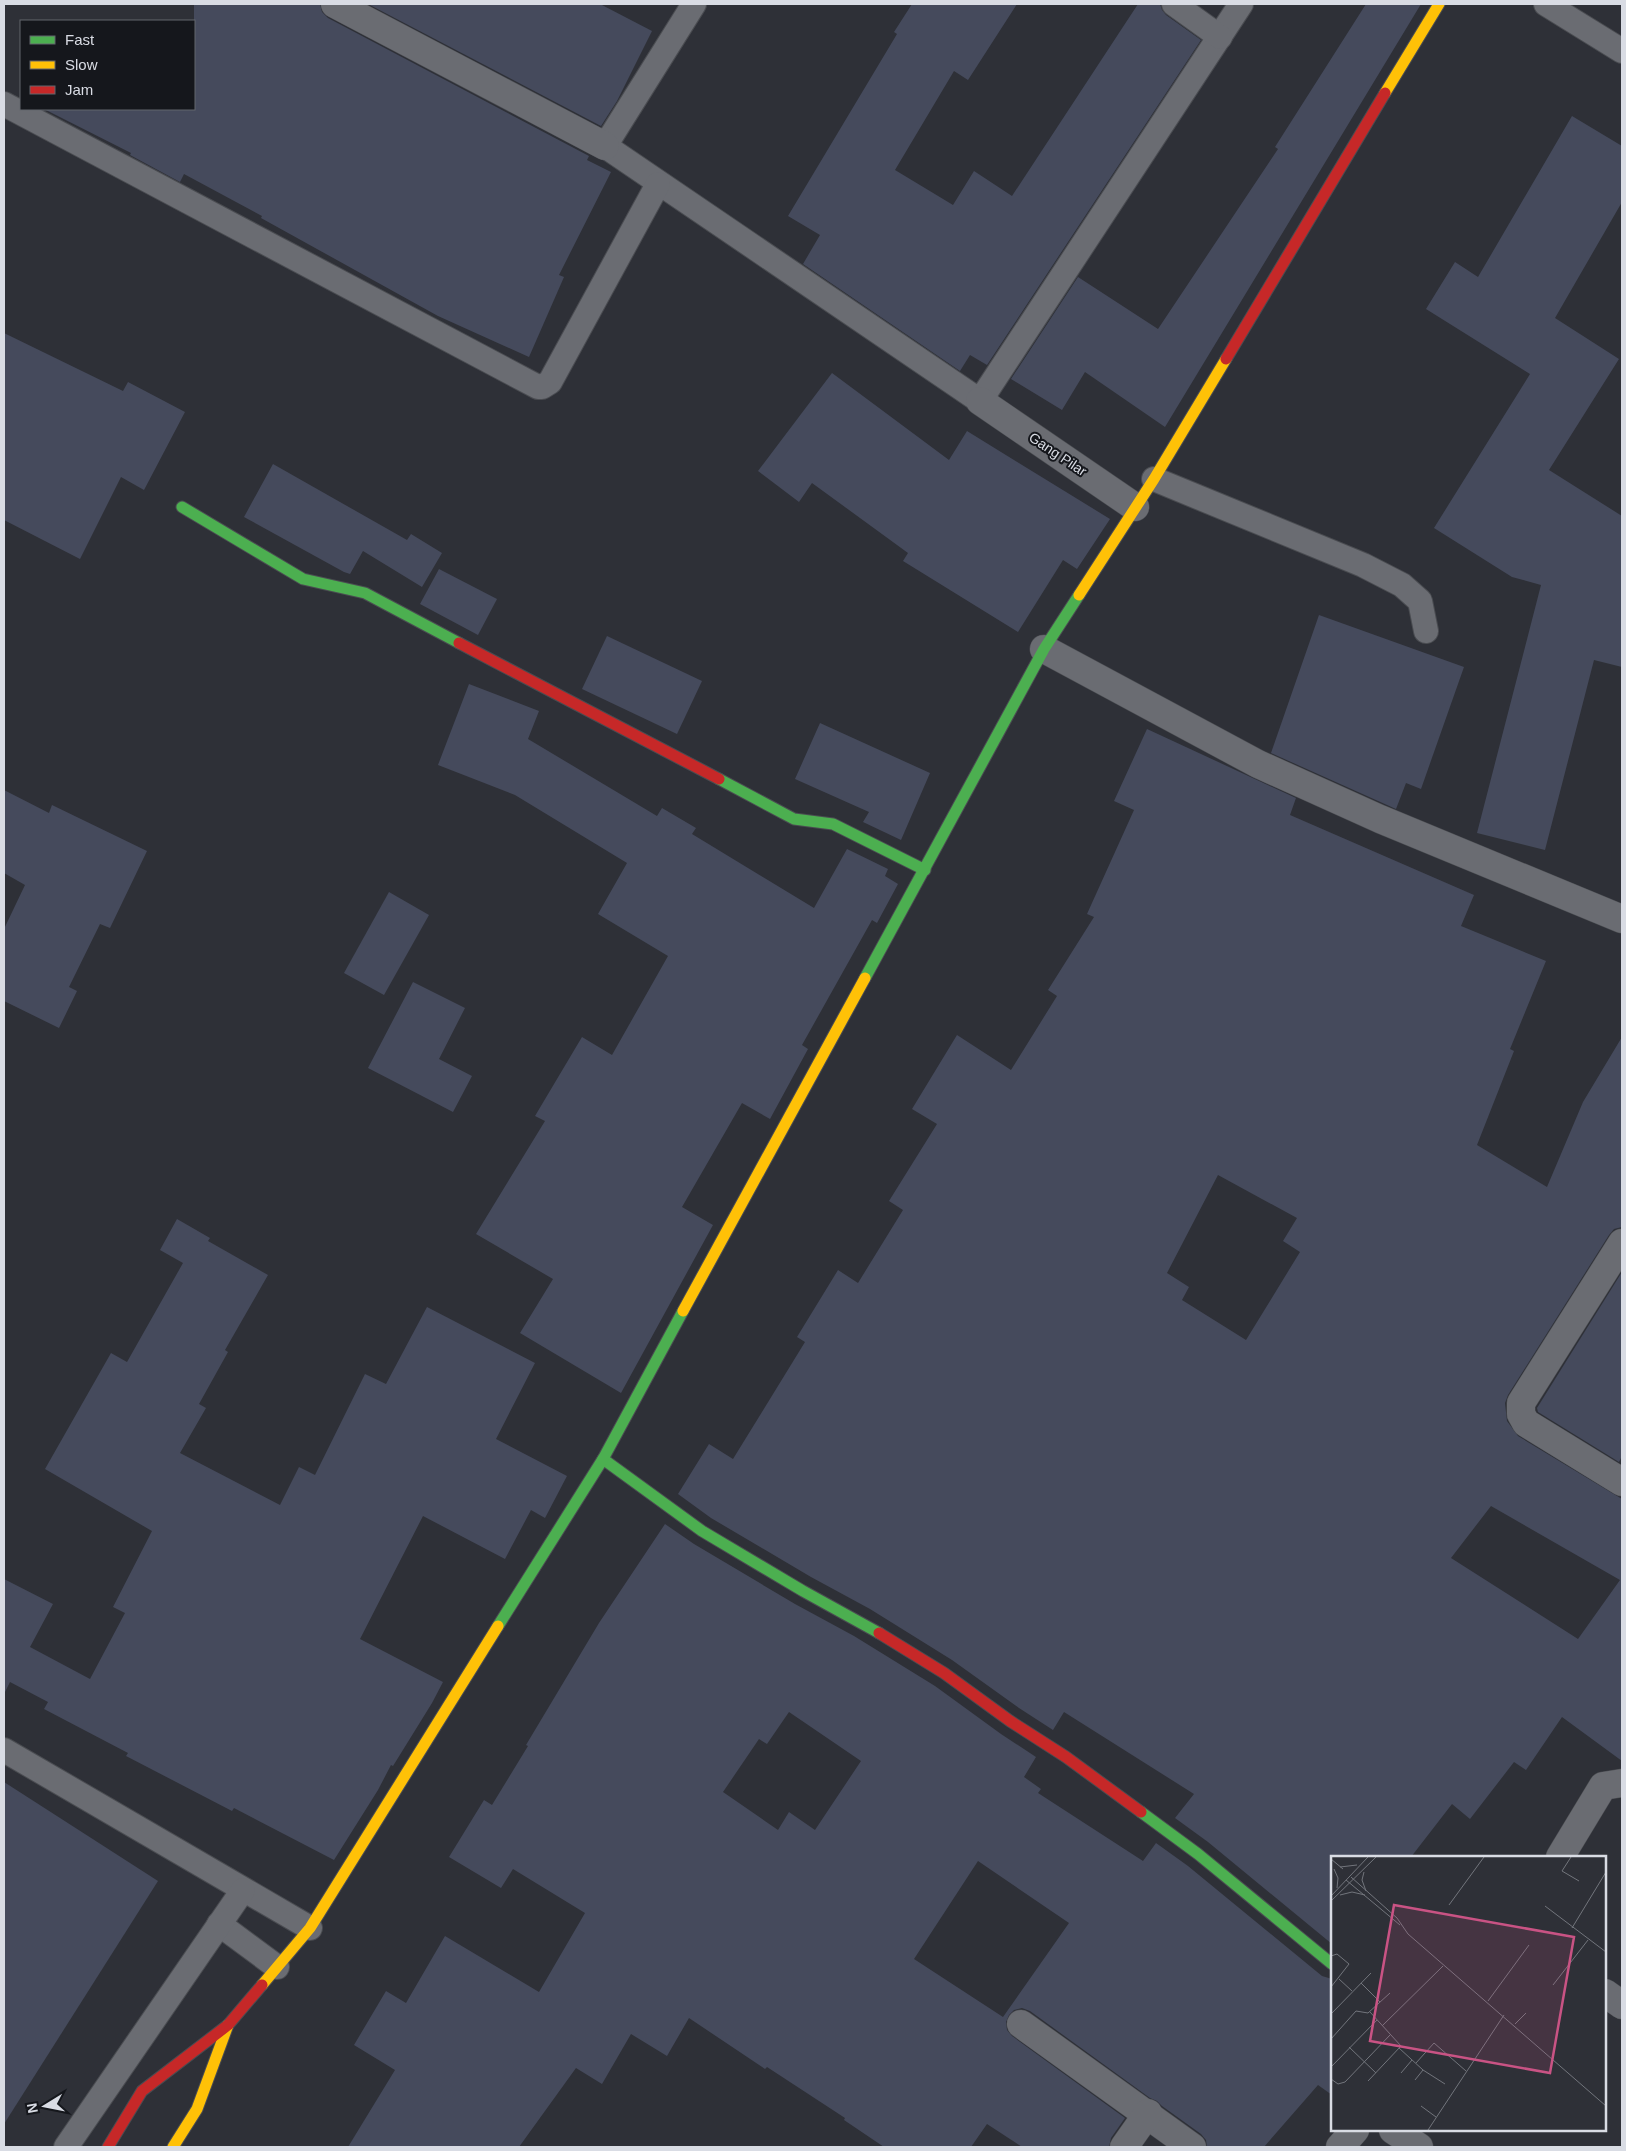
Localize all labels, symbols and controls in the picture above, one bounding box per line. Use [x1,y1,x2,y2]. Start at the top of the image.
legend [20,20,195,110]
text: Fast [65,31,95,48]
text: Slow [65,56,98,73]
text: Jam [65,81,93,98]
street label: Gang Pilar [1026,429,1090,479]
inset map [1331,1856,1606,2131]
north arrow [20,2081,70,2131]
text: N [23,2102,41,2115]

